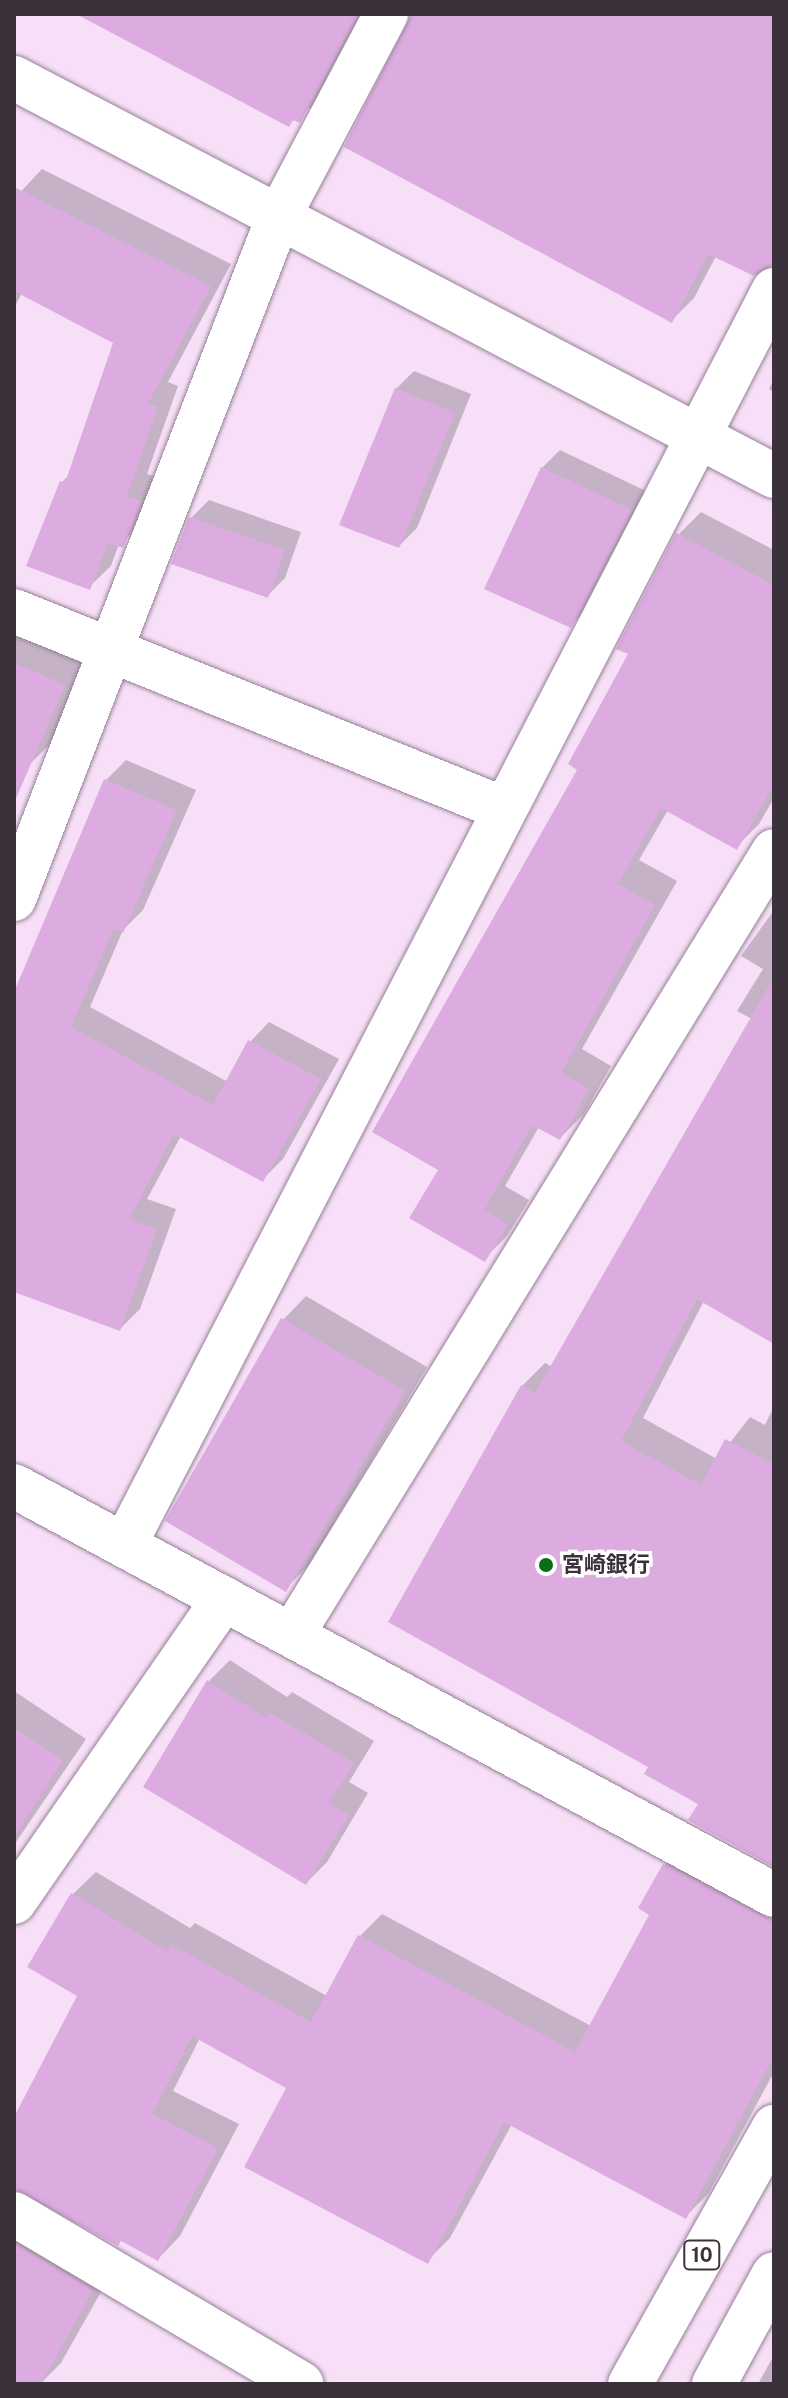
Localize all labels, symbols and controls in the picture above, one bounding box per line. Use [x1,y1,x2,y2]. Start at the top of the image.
place label: 宮崎銀行 [562,1552,650,1578]
marker: 宮崎銀行 [537,1556,555,1574]
road number: 10 [682,2239,722,2271]

